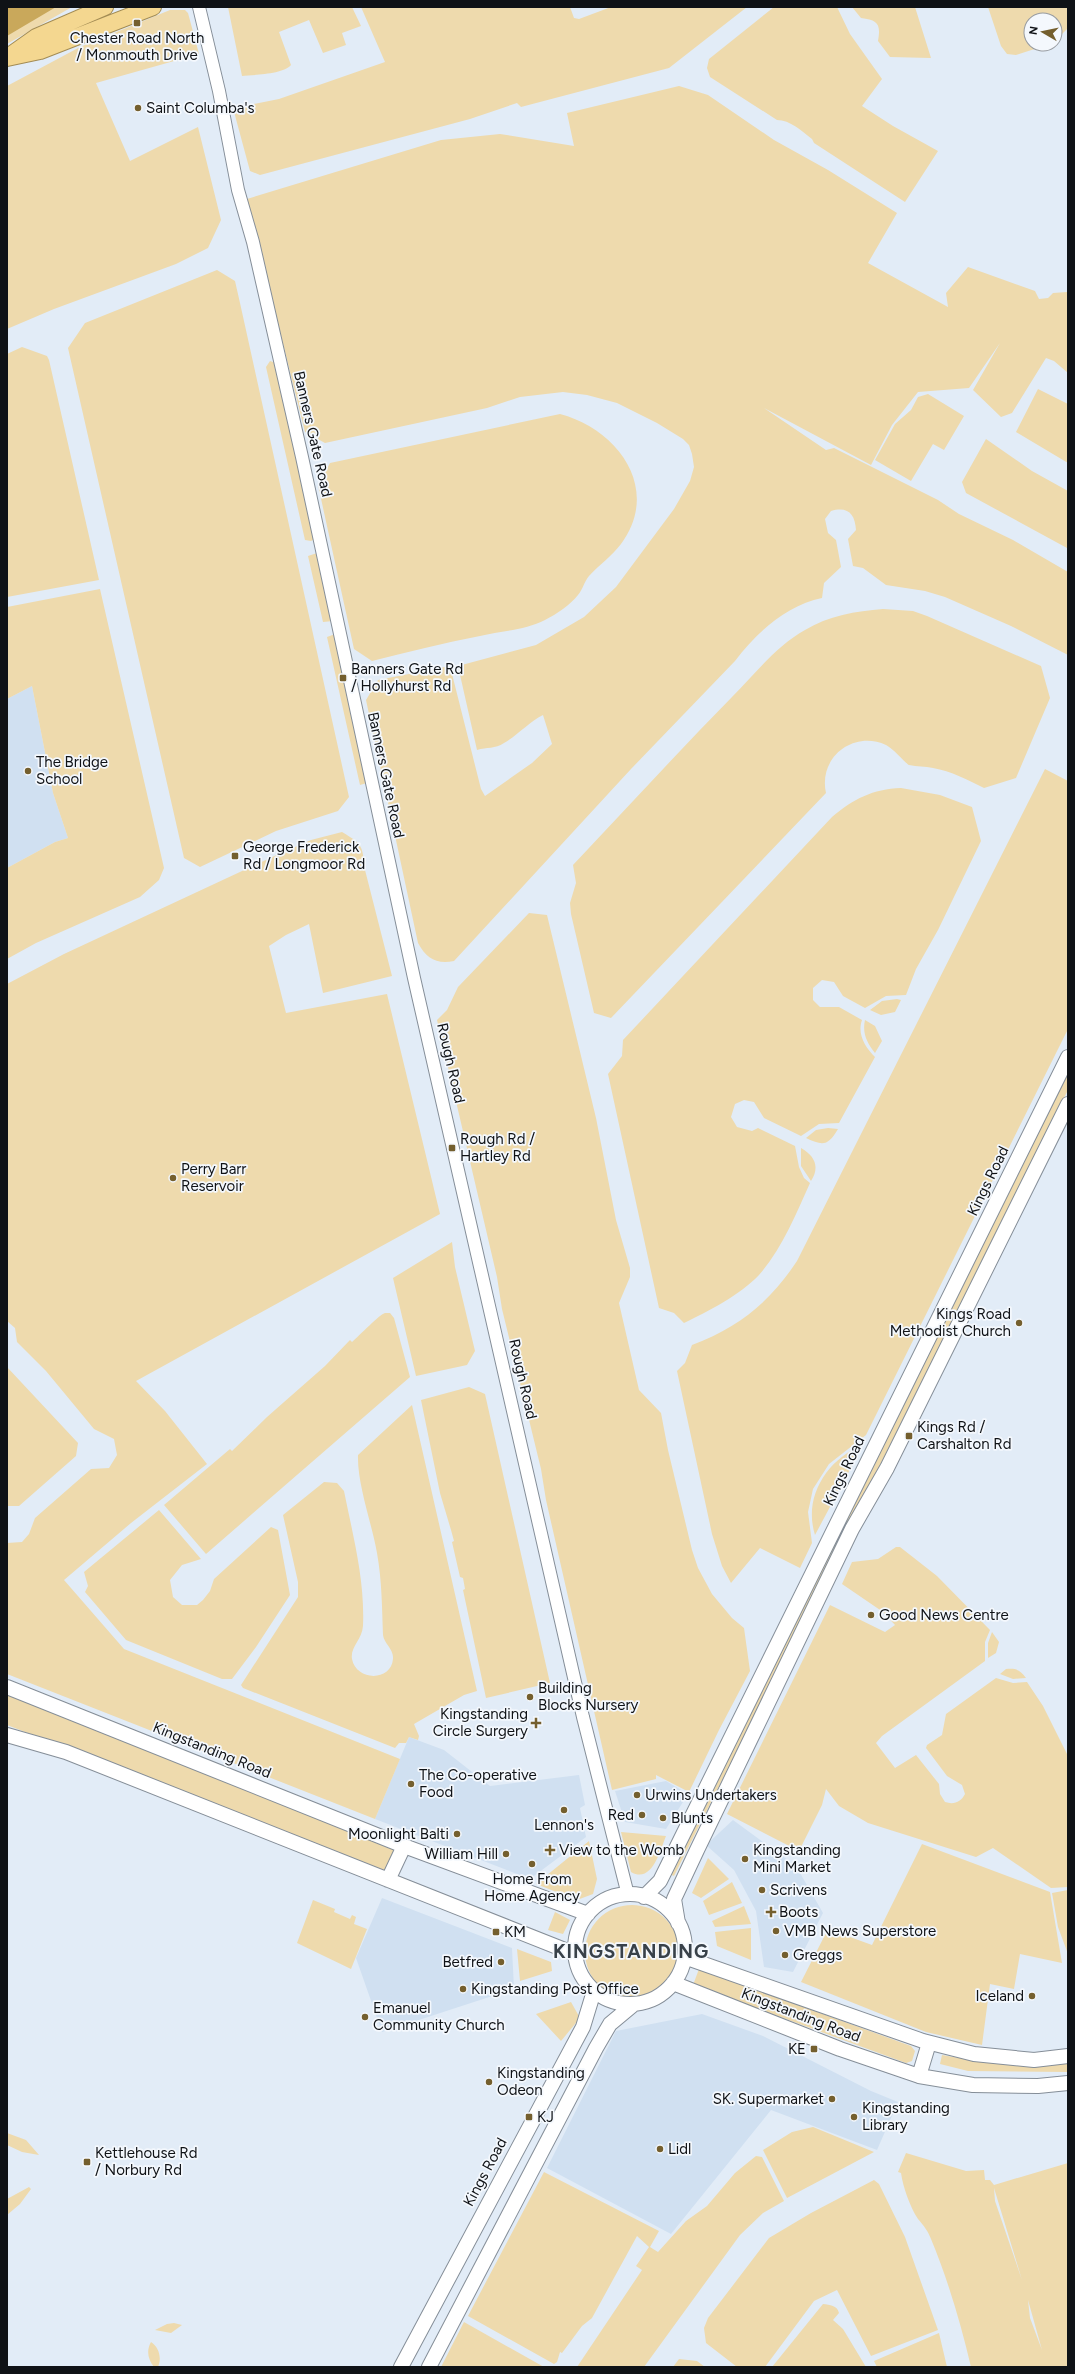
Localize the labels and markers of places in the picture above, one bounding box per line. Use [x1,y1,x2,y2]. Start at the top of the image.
marker: Chester Road North / Monmouth Drive [132,18,142,28]
place label: Chester Road North / Monmouth Drive [70,29,204,64]
place label: Saint Columba's [146,99,254,117]
marker: Saint Columba's [133,103,143,113]
place label: Banners Gate Rd / Hollyhurst Rd [351,660,463,695]
marker: Banners Gate Rd / Hollyhurst Rd [338,673,348,683]
place label: The Bridge School [36,753,108,788]
marker: The Bridge School [23,766,33,776]
place label: George Frederick Rd / Longmoor Rd [243,838,365,873]
marker: George Frederick Rd / Longmoor Rd [230,851,240,861]
place label: Rough Rd / Hartley Rd [460,1130,535,1165]
marker: Rough Rd / Hartley Rd [447,1143,457,1153]
place label: Perry Barr Reservoir [181,1160,246,1195]
marker: Perry Barr Reservoir [168,1173,178,1183]
place label: Kings Road Methodist Church [890,1305,1011,1340]
marker: Kings Road Methodist Church [1014,1318,1024,1328]
place label: Kings Rd / Carshalton Rd [917,1418,1011,1453]
marker: Kings Rd / Carshalton Rd [904,1431,914,1441]
place label: Good News Centre [879,1606,1009,1624]
marker: Good News Centre [866,1610,876,1620]
place label: Building Blocks Nursery [538,1679,639,1714]
marker: Building Blocks Nursery [525,1692,535,1702]
place label: Kingstanding Circle Surgery [433,1705,528,1740]
marker: Kingstanding Circle Surgery [531,1718,541,1728]
place label: The Co-operative Food [419,1766,537,1801]
marker: The Co-operative Food [406,1779,416,1789]
place label: Urwins Undertakers [645,1786,777,1804]
marker: Urwins Undertakers [632,1790,642,1800]
marker: Lennon's [559,1805,569,1815]
place label: Red [608,1806,634,1824]
place label: Blunts [671,1809,713,1827]
marker: Red [637,1810,647,1820]
marker: Blunts [658,1813,668,1823]
place label: Lennon's [534,1816,594,1834]
place label: Moonlight Balti [348,1825,449,1843]
marker: Moonlight Balti [452,1829,462,1839]
place label: View to the Womb [559,1841,685,1859]
place label: Kingstanding Mini Market [753,1841,841,1876]
marker: View to the Womb [544,1844,556,1856]
place label: William Hill [425,1845,498,1863]
marker: William Hill [501,1849,511,1859]
marker: Kingstanding Mini Market [740,1854,750,1864]
marker: Home From Home Agency [527,1859,537,1869]
place label: Home From Home Agency [484,1870,580,1905]
place label: Scrivens [770,1881,827,1899]
marker: Scrivens [757,1885,767,1895]
place label: Boots [779,1903,818,1921]
marker: Boots [766,1907,776,1917]
place label: VMB News Superstore [784,1922,936,1940]
place label: KM [504,1923,526,1941]
marker: VMB News Superstore [771,1926,781,1936]
marker: KM [491,1927,501,1937]
place label: Greggs [793,1946,842,1964]
marker: Greggs [780,1950,790,1960]
place label: Betfred [442,1953,493,1971]
marker: Betfred [496,1957,506,1967]
place label: Kingstanding Post Office [471,1980,639,1998]
marker: Kingstanding Post Office [458,1984,468,1994]
place label: Iceland [976,1987,1024,2005]
marker: Iceland [1027,1991,1037,2001]
place label: Emanuel Community Church [373,1999,505,2034]
marker: Emanuel Community Church [360,2012,370,2022]
place label: KE [788,2040,806,2058]
marker: KE [809,2044,819,2054]
place label: Kingstanding Odeon [497,2064,585,2099]
marker: Kingstanding Odeon [484,2077,494,2087]
place label: SK. Supermarket [713,2090,824,2108]
marker: SK. Supermarket [827,2094,837,2104]
place label: Kingstanding Library [862,2099,950,2134]
place label: KJ [537,2108,554,2126]
marker: KJ [524,2112,534,2122]
marker: Kingstanding Library [849,2112,859,2122]
place label: Lidl [668,2140,691,2158]
place label: Kettlehouse Rd / Norbury Rd [95,2144,198,2179]
marker: Lidl [655,2144,665,2154]
marker: Kettlehouse Rd / Norbury Rd [82,2157,92,2167]

